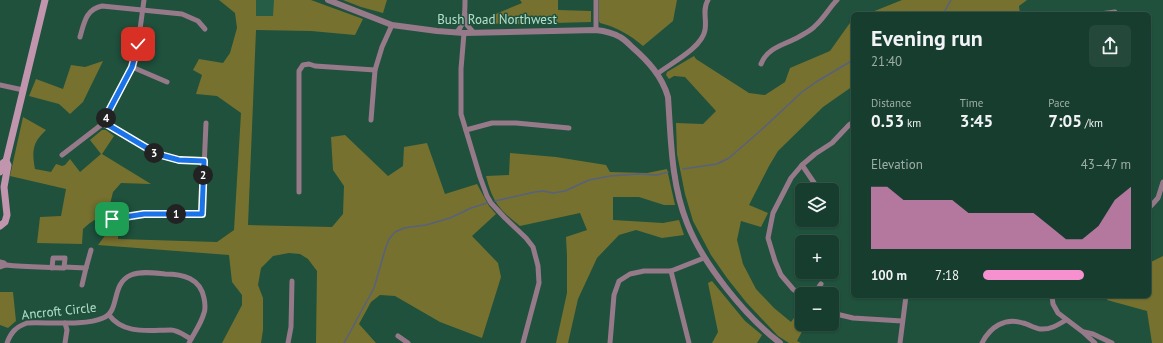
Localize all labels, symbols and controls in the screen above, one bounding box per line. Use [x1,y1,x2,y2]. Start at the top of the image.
street label: Bush Road Northwest [437,11,557,28]
text: Evening run [871,24,983,52]
button: share [1089,25,1131,67]
pin [121,27,155,61]
icon: check [127,33,149,55]
text: 21:40 [871,53,902,70]
text: Distance [871,96,911,110]
text: Time [960,96,983,110]
text: Pace [1048,96,1070,110]
pin: 4 [96,108,116,128]
text: 0.53 [871,110,904,132]
text: 3:45 [960,110,993,132]
text: 7:05 [1048,110,1082,132]
text: 4 [103,111,109,125]
text: km [904,116,921,130]
text: /km [1082,116,1103,130]
pin: 3 [144,143,164,163]
text: 3 [151,146,157,160]
text: Elevation [871,156,923,173]
text: 43–47 m [1081,156,1131,173]
pin: 2 [193,165,213,185]
text: 2 [200,168,206,182]
map controls [795,183,839,331]
button: layers [795,183,839,227]
pin [95,202,129,236]
pin: 1 [166,204,186,224]
text: 1 [173,207,179,221]
icon: arrive [101,208,123,230]
button: + [795,235,839,279]
text: 100 m [871,267,907,284]
text: 7:18 [935,267,959,284]
button: − [795,287,839,331]
street label: Ancroft Circle [21,299,97,323]

